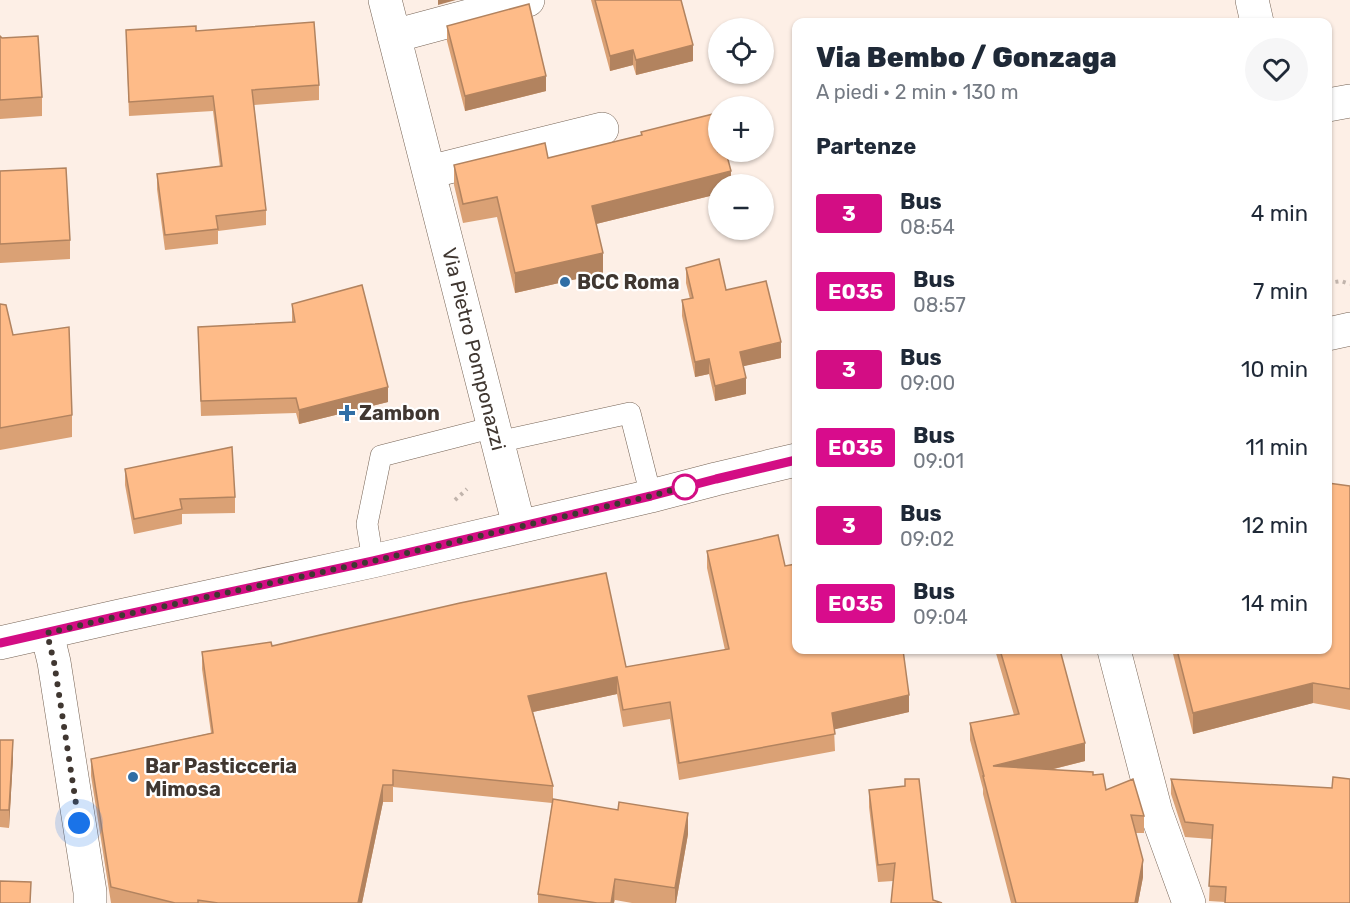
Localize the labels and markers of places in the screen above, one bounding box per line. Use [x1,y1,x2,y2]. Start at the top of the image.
place label: BCC Roma [577,270,679,294]
marker: BCC Roma [558,275,572,289]
place label: Zambon [359,401,440,425]
marker: Zambon [340,406,354,420]
unlabelled marker [672,474,698,500]
place label: Bar Pasticceria Mimosa [145,754,297,801]
marker: Bar Pasticceria Mimosa [126,770,140,784]

